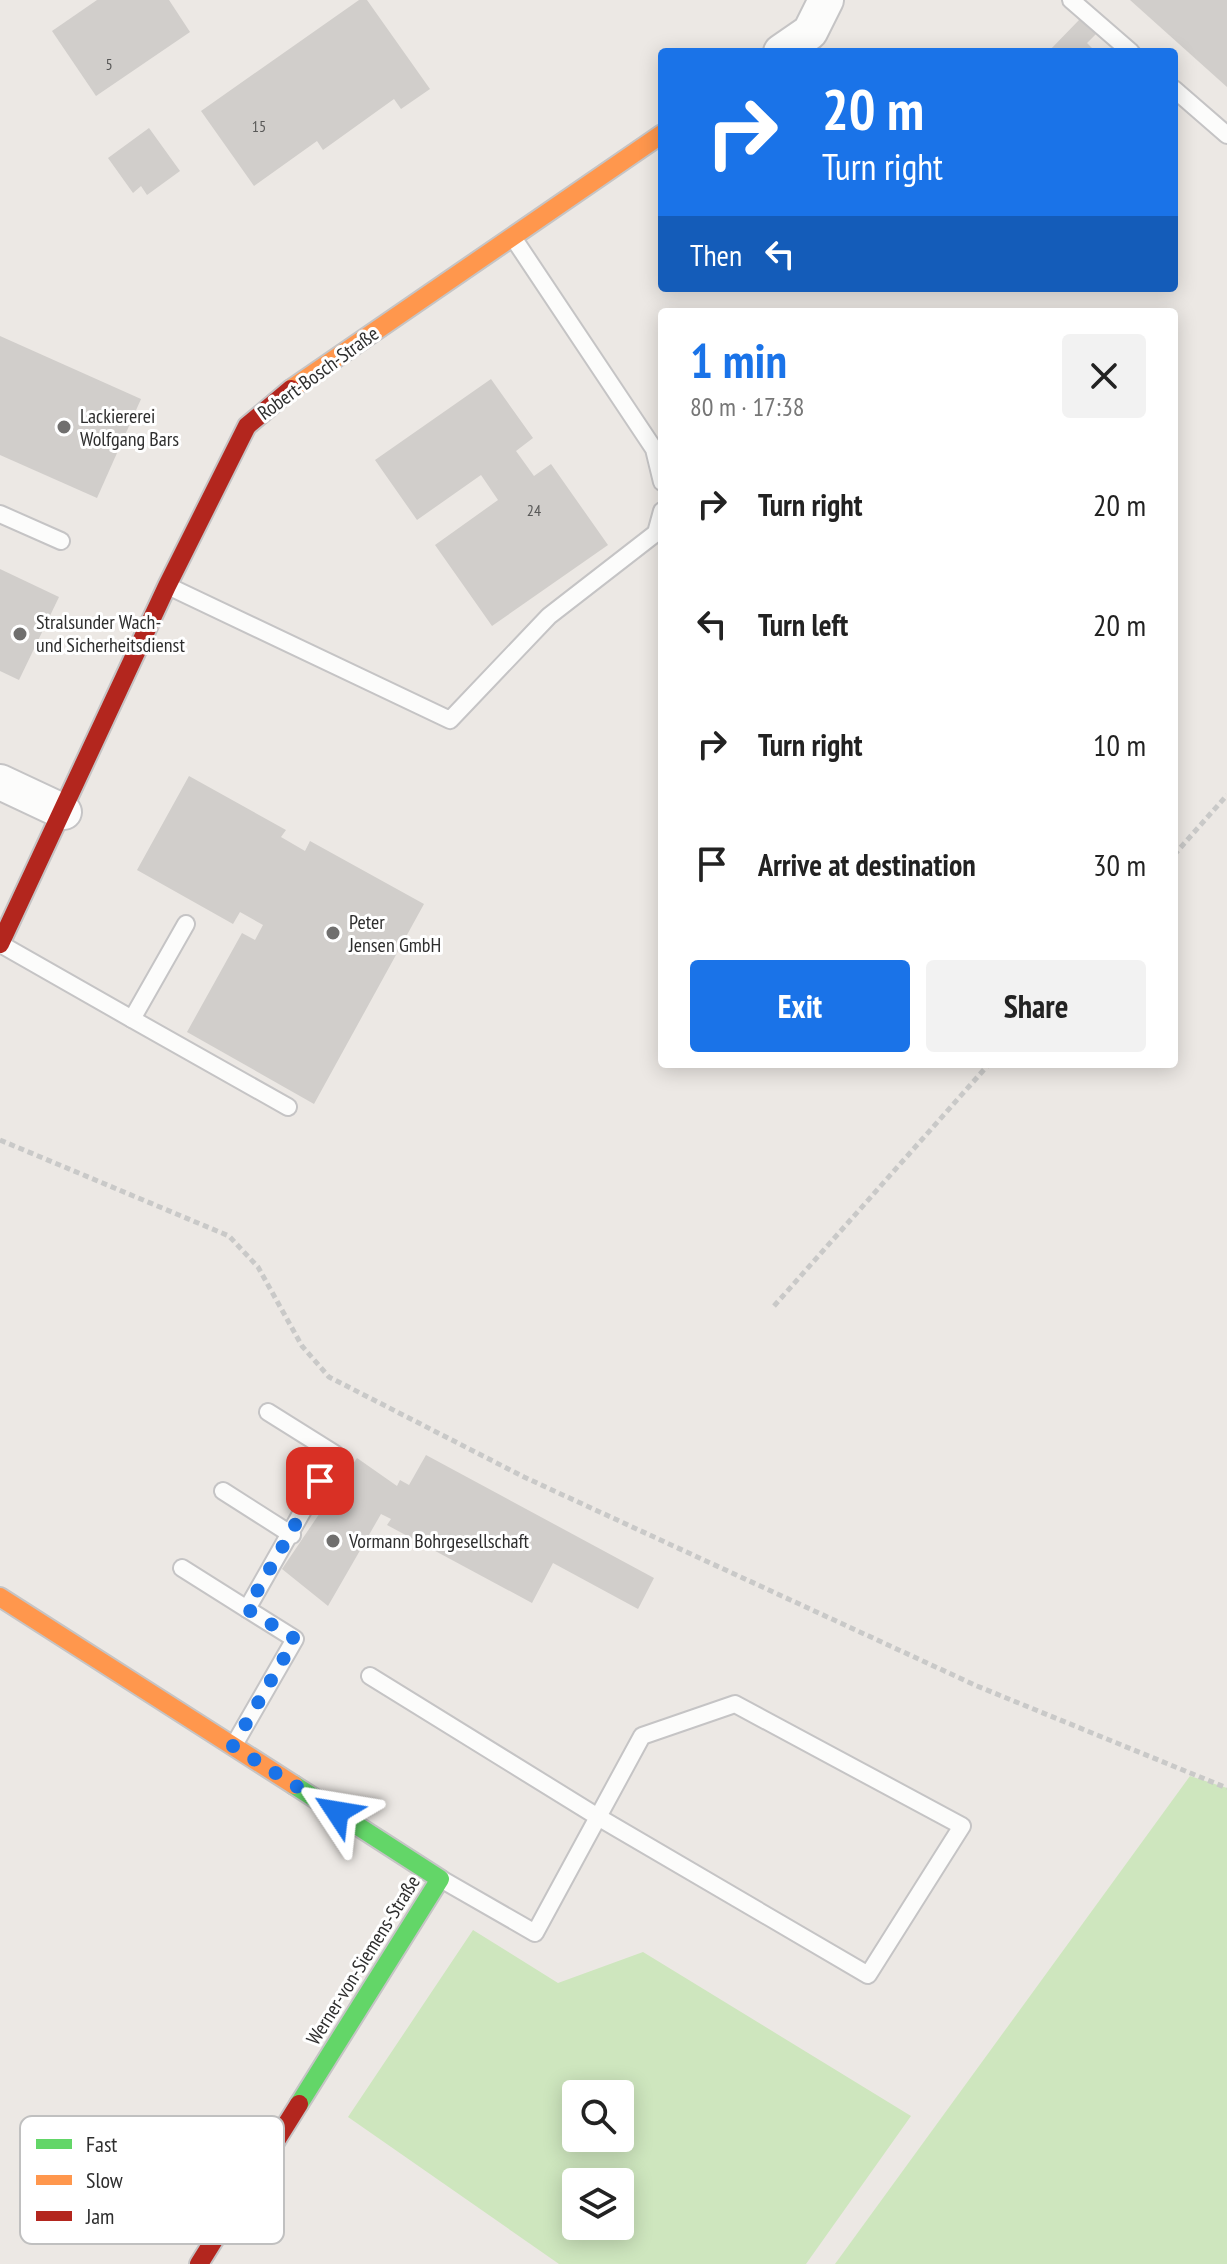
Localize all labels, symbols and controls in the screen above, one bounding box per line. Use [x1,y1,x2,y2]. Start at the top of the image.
house number: 5 [105,54,113,74]
text: 20 m [822,73,924,145]
icon: right [690,80,794,184]
house number: 15 [252,116,266,136]
text: Turn right [822,143,943,190]
icon: left [758,232,802,276]
text: Then [690,235,742,274]
street label: Robert-Bosch-Straße [252,320,384,426]
text: 1 min [690,329,787,391]
button: close [1062,334,1146,418]
text: 80 m · 17:38 [690,390,805,423]
place label: Lackiererei Wolfgang Bars [80,403,179,452]
marker: Lackiererei Wolfgang Bars [55,418,73,436]
icon: right [690,482,734,526]
text: Turn right [758,485,862,524]
text: 20 m [1093,485,1146,524]
house number: 24 [527,500,541,520]
icon: left [690,602,734,646]
text: Turn left [758,605,848,644]
text: 20 m [1093,605,1146,644]
place label: Stralsunder Wach- und Sicherheitsdienst [36,609,185,658]
marker: Stralsunder Wach- und Sicherheitsdienst [11,625,29,643]
icon: right [690,722,734,766]
text: Turn right [758,725,862,764]
text: 10 m [1093,725,1146,764]
icon: arrive [690,842,734,886]
text: Arrive at destination [758,845,976,884]
text: 30 m [1093,845,1146,884]
place label: Peter Jensen GmbH [348,909,441,958]
marker: Peter Jensen GmbH [324,924,342,942]
button: Exit [690,960,910,1052]
button: Share [926,960,1146,1052]
pin [286,1447,354,1515]
icon: arrive [298,1459,342,1503]
place label: Vormann Bohrgesellschaft [348,1528,529,1554]
marker: Vormann Bohrgesellschaft [324,1532,342,1550]
position arrow [295,1770,379,1854]
street label: Werner-von-Siemens-Straße [300,1870,426,2050]
map controls [562,2080,634,2240]
button: search [562,2080,634,2152]
legend [20,2116,284,2244]
text: Fast [86,2130,117,2158]
text: Slow [86,2166,123,2194]
button: layers [562,2168,634,2240]
text: Jam [85,2202,114,2230]

